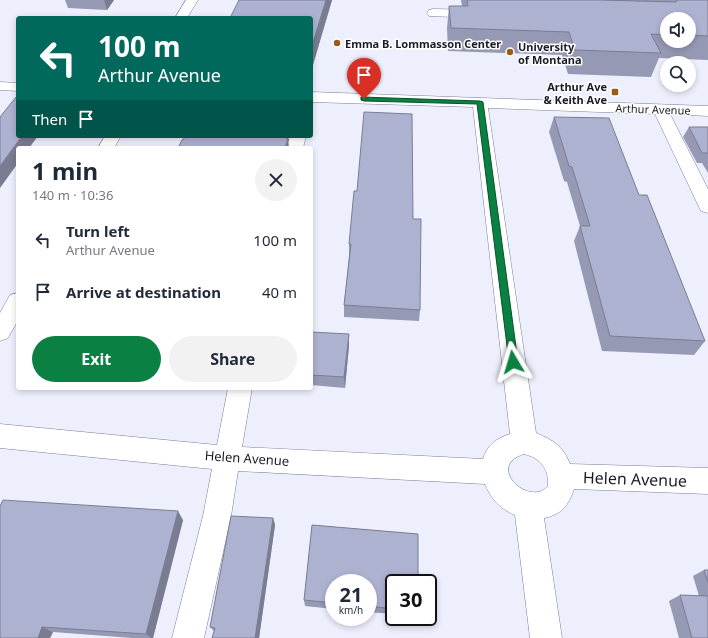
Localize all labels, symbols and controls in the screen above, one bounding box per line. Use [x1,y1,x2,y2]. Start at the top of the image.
map controls [660,12,696,92]
button: sound [660,12,696,48]
text: 100 m [98,27,181,65]
icon: left [32,32,84,84]
place label: Emma B. Lommasson Center [345,36,501,51]
marker: Emma B. Lommasson Center [332,38,342,48]
place label: University of Montana [518,39,582,67]
marker: University of Montana [505,47,515,57]
button: search [660,56,696,92]
pin [347,58,381,99]
text: Arthur Avenue [98,63,221,87]
icon: arrive [353,64,375,86]
place label: Arthur Ave & Keith Ave [543,79,607,107]
marker: Arthur Ave & Keith Ave [610,87,620,97]
street label: Arthur Avenue [615,100,691,118]
icon: arrive [75,108,97,130]
text: Then [32,109,67,129]
text: 1 min [32,154,98,187]
button: close [255,159,297,201]
text: 140 m · 10:36 [32,186,113,204]
text: Turn left [66,221,130,241]
icon: left [32,229,54,251]
text: 100 m [253,230,297,250]
text: Arthur Avenue [66,241,155,259]
icon: arrive [32,281,54,303]
text: Arrive at destination [66,282,221,302]
text: 40 m [262,282,297,302]
button: Exit [32,336,161,382]
button: Share [169,336,297,382]
position arrow [492,341,534,383]
street label: Helen Avenue [204,446,290,470]
street label: Helen Avenue [583,466,687,492]
speed limit sign: 30 [385,574,437,626]
text: 21 [340,581,362,608]
text: km/h [339,603,363,617]

